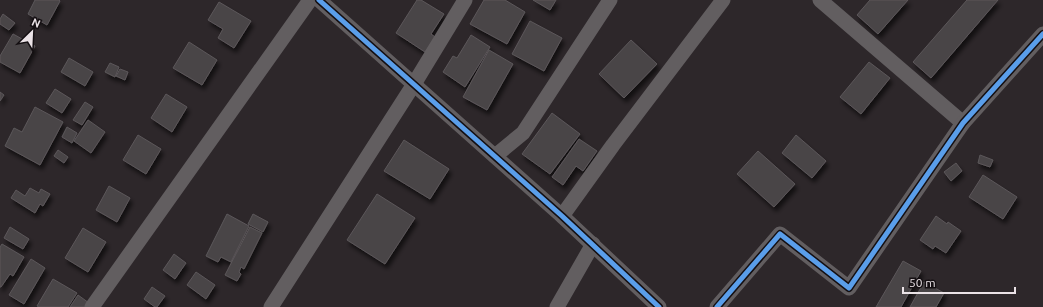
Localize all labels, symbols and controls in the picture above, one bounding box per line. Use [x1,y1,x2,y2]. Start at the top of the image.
north arrow [12,12,52,52]
text: N [30,16,42,30]
scale bar [903,269,1015,295]
text: 50 m [909,276,936,289]

